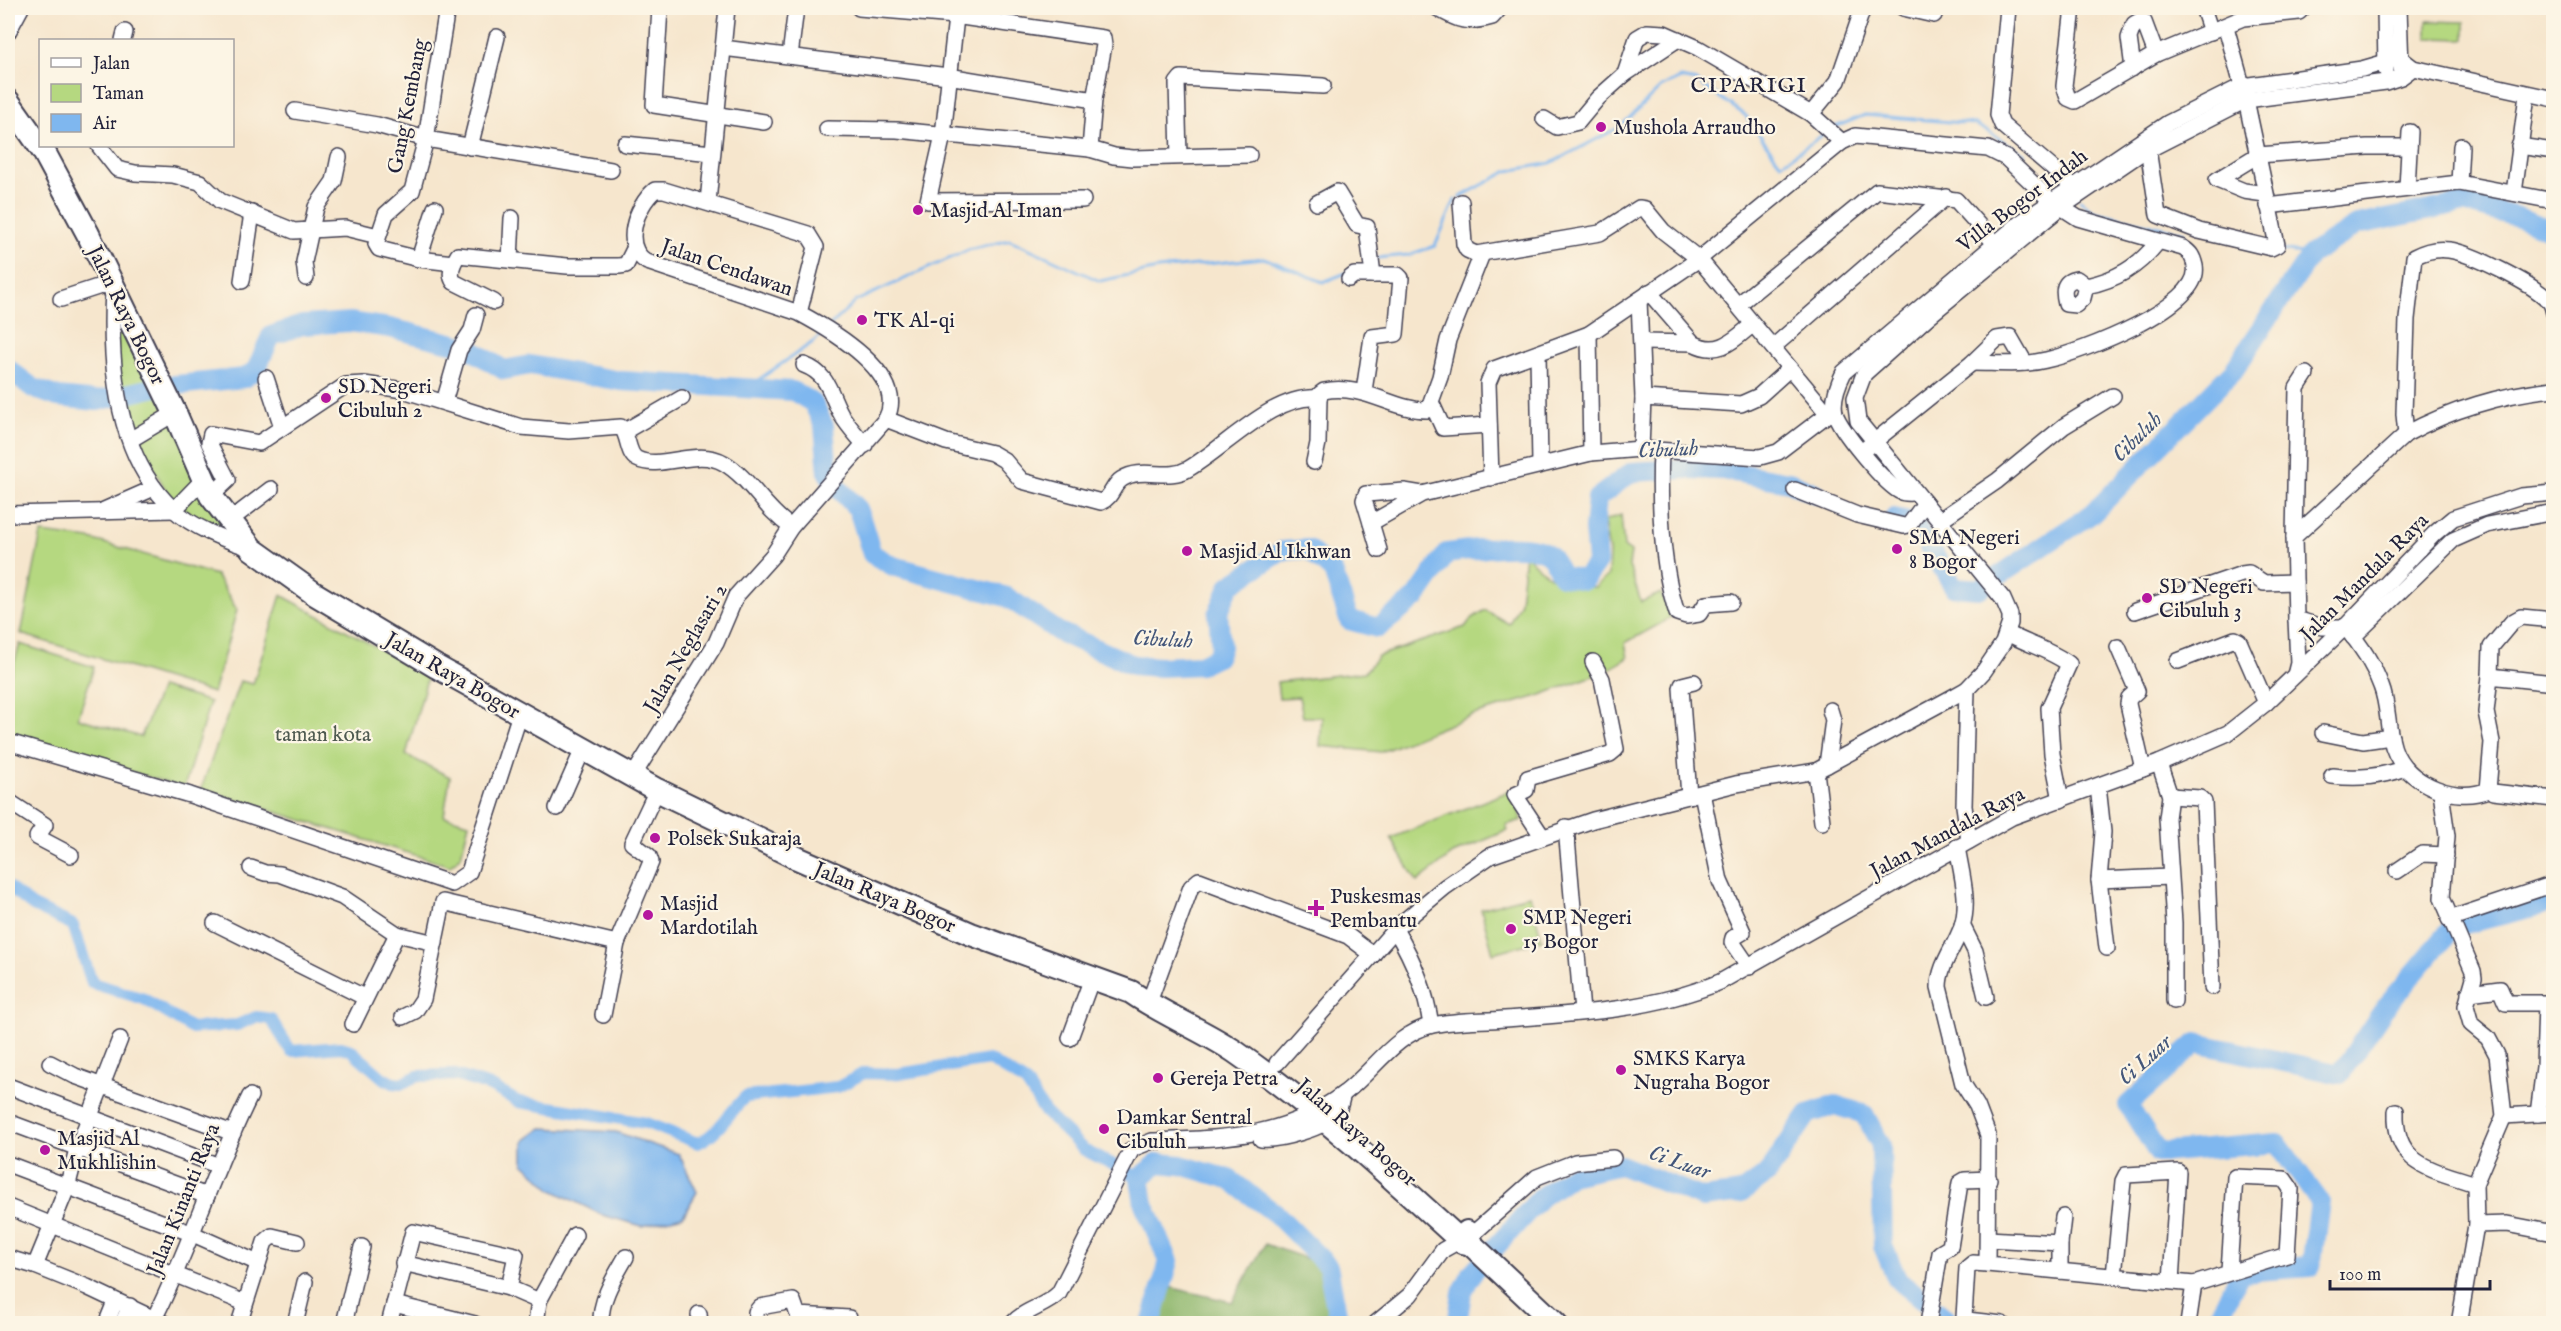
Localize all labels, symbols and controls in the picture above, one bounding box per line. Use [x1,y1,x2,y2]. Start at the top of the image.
street label: Gang Kembang [382,36,435,176]
legend [39,39,234,147]
text: Jalan [91,53,130,76]
district label: CIPARIGI [1691,72,1807,100]
text: Taman [93,83,144,106]
text: Air [92,113,117,136]
place label: Mushola Arraudho [1613,115,1776,142]
marker: Mushola Arraudho [1594,120,1608,134]
street label: Villa Bogor Indah [1952,143,2093,260]
place label: Masjid Al Iman [930,198,1063,225]
marker: Masjid Al Iman [911,203,925,217]
street label: Jalan Cendawan [655,233,796,304]
street label: Jalan Raya Bogor [79,240,171,390]
place label: TK Al-qi [874,308,955,335]
marker: TK Al-qi [855,313,869,327]
place label: SD Negeri Cibuluh 2 [338,374,432,425]
marker: SD Negeri Cibuluh 2 [319,391,333,405]
water label: Cibuluh [2106,406,2169,469]
water label: Cibuluh [1637,434,1699,466]
street label: Jalan Mandala Raya [2294,507,2436,650]
place label: SMA Negeri 8 Bogor [1909,525,2020,576]
place label: Masjid Al Ikhwan [1199,539,1351,566]
marker: SMA Negeri 8 Bogor [1890,542,1904,556]
marker: Masjid Al Ikhwan [1180,544,1194,558]
place label: SD Negeri Cibuluh 3 [2159,574,2253,625]
street label: Jalan Neglasari 2 [637,579,734,720]
marker: SD Negeri Cibuluh 3 [2140,591,2154,605]
water label: Cibuluh [1132,624,1194,656]
street label: Jalan Raya Bogor [378,626,525,726]
park label: taman kota [275,722,372,749]
street label: Jalan Mandala Raya [1864,781,2031,886]
place label: Polsek Sukaraja [667,826,802,853]
marker: Polsek Sukaraja [648,831,662,845]
street label: Jalan Raya Bogor [807,856,960,941]
place label: Puskesmas Pembantu [1330,884,1421,935]
place label: Masjid Mardotilah [660,891,758,942]
marker: Puskesmas Pembantu [1307,899,1325,917]
place label: SMP Negeri 15 Bogor [1523,905,1632,956]
marker: Masjid Mardotilah [641,908,655,922]
marker: SMP Negeri 15 Bogor [1504,922,1518,936]
water label: Ci Luar [2112,1028,2179,1092]
place label: SMKS Karya Nugraha Bogor [1633,1046,1770,1097]
marker: SMKS Karya Nugraha Bogor [1614,1063,1628,1077]
place label: Gereja Petra [1170,1066,1279,1093]
marker: Gereja Petra [1151,1071,1165,1085]
street label: Jalan Raya Bogor [1288,1072,1422,1193]
place label: Damkar Sentral Cibuluh [1116,1105,1252,1156]
street label: Jalan Kinanti Raya [141,1119,227,1281]
marker: Damkar Sentral Cibuluh [1097,1122,1111,1136]
place label: Masjid Al Mukhlishin [57,1126,157,1177]
water label: Ci Luar [1645,1139,1715,1187]
marker: Masjid Al Mukhlishin [38,1143,52,1157]
scale bar [2330,1253,2490,1291]
text: 100 m [2339,1264,2381,1287]

